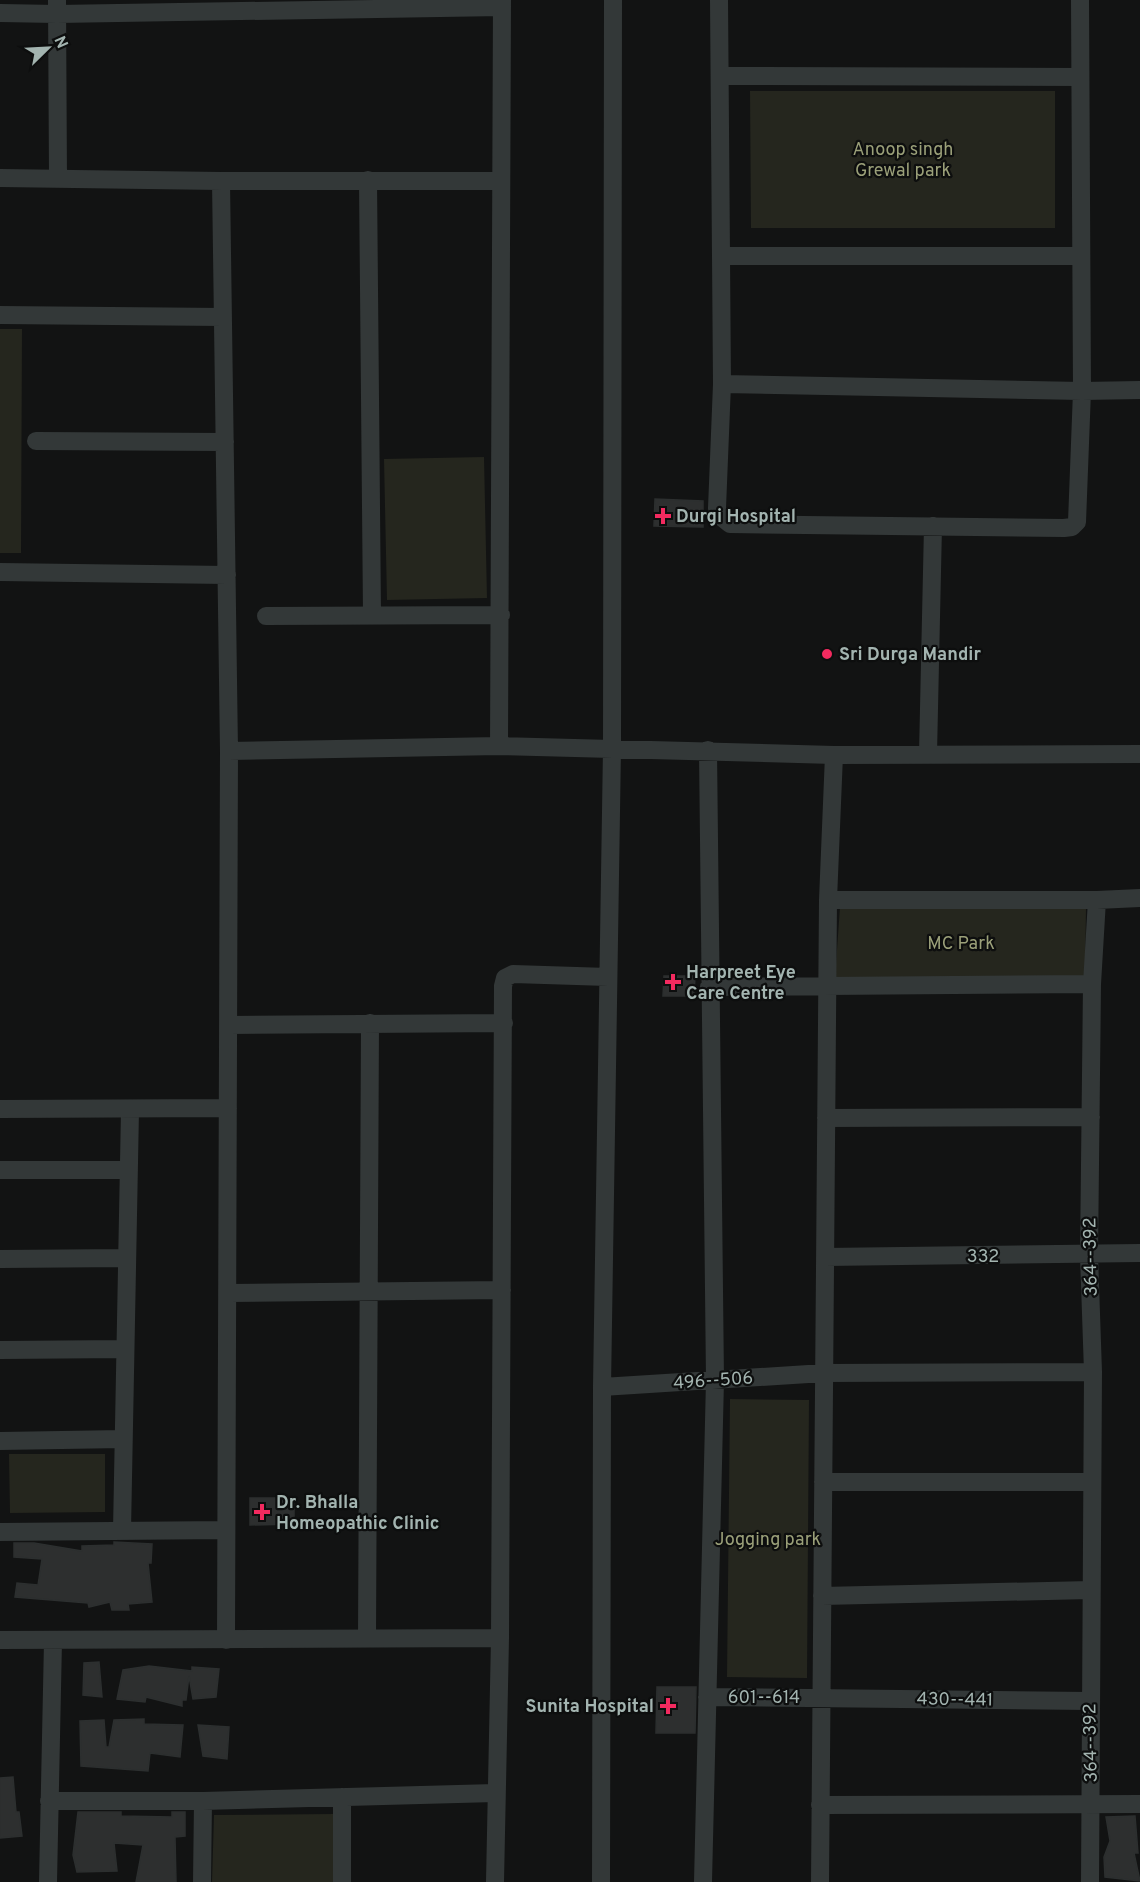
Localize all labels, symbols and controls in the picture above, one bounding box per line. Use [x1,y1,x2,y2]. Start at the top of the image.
north arrow [18,18,78,78]
text: N [48,33,71,52]
park label: Anoop singh Grewal park [853,139,954,183]
place label: Durgi Hospital [676,506,796,529]
marker: Durgi Hospital [654,507,672,525]
place label: Sri Durga Mandir [839,644,981,667]
marker: Sri Durga Mandir [820,647,834,661]
park label: MC Park [927,933,995,956]
place label: Harpreet Eye Care Centre [686,962,796,1006]
marker: Harpreet Eye Care Centre [664,973,682,991]
street label: 364--392 [1079,1217,1104,1297]
street label: 332 [967,1246,999,1269]
street label: 496--506 [672,1367,754,1396]
place label: Dr. Bhalla Homeopathic Clinic [276,1492,440,1536]
marker: Dr. Bhalla Homeopathic Clinic [253,1503,271,1521]
park label: Jogging park [715,1529,821,1552]
street label: 601--614 [728,1687,800,1710]
street label: 430--441 [916,1688,994,1713]
place label: Sunita Hospital [525,1696,654,1719]
marker: Sunita Hospital [659,1697,677,1715]
street label: 364--392 [1079,1703,1104,1783]

